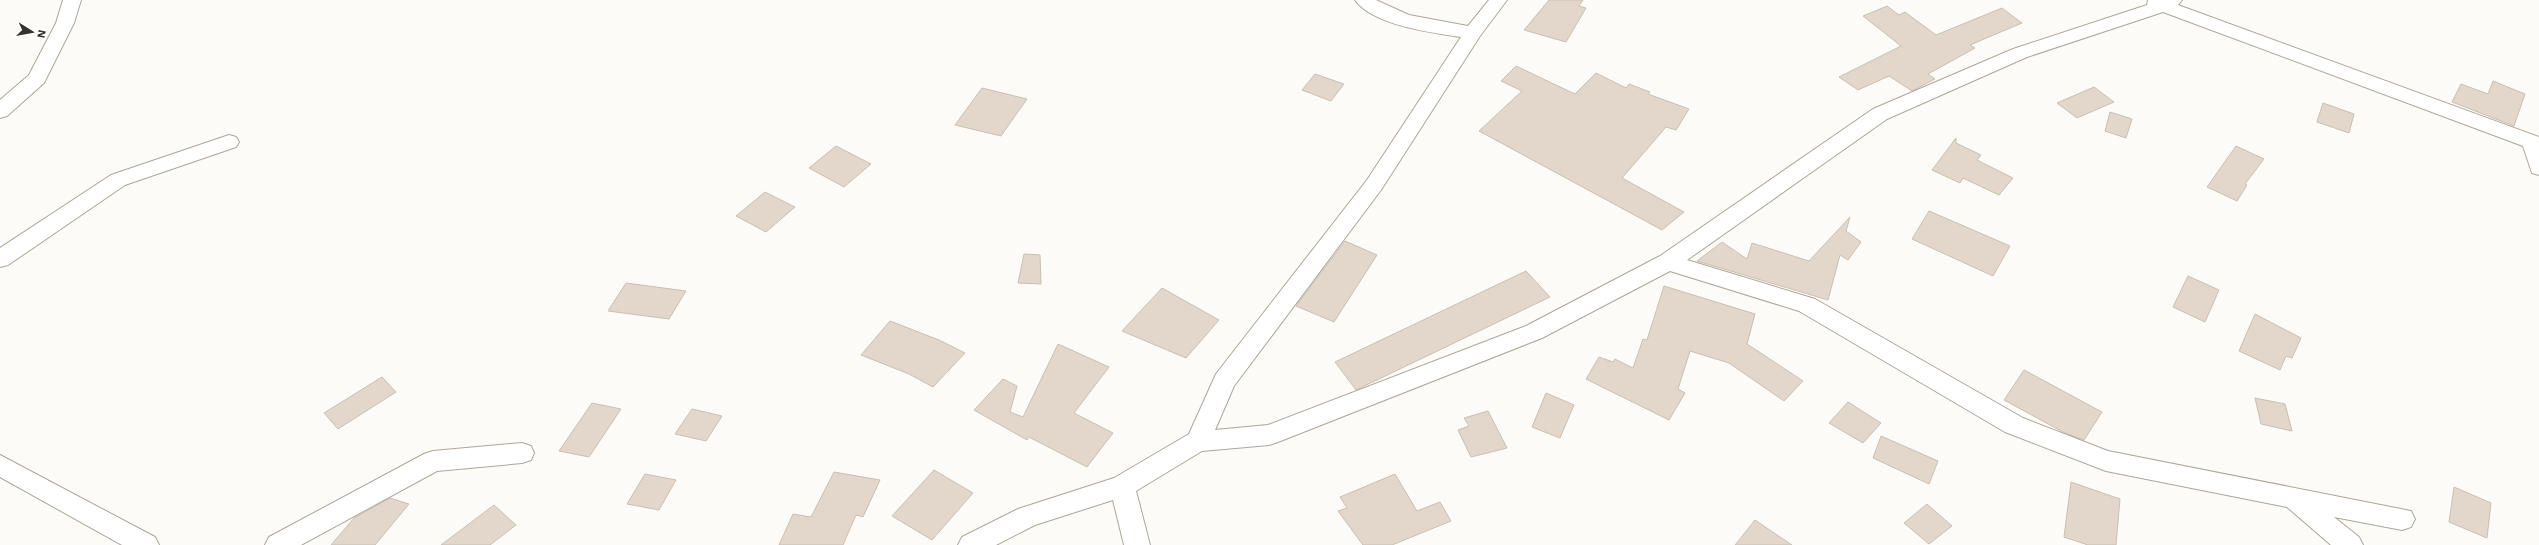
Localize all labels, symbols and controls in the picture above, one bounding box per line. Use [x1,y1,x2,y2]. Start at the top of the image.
north arrow [12,12,52,52]
text: N [34,29,48,39]

